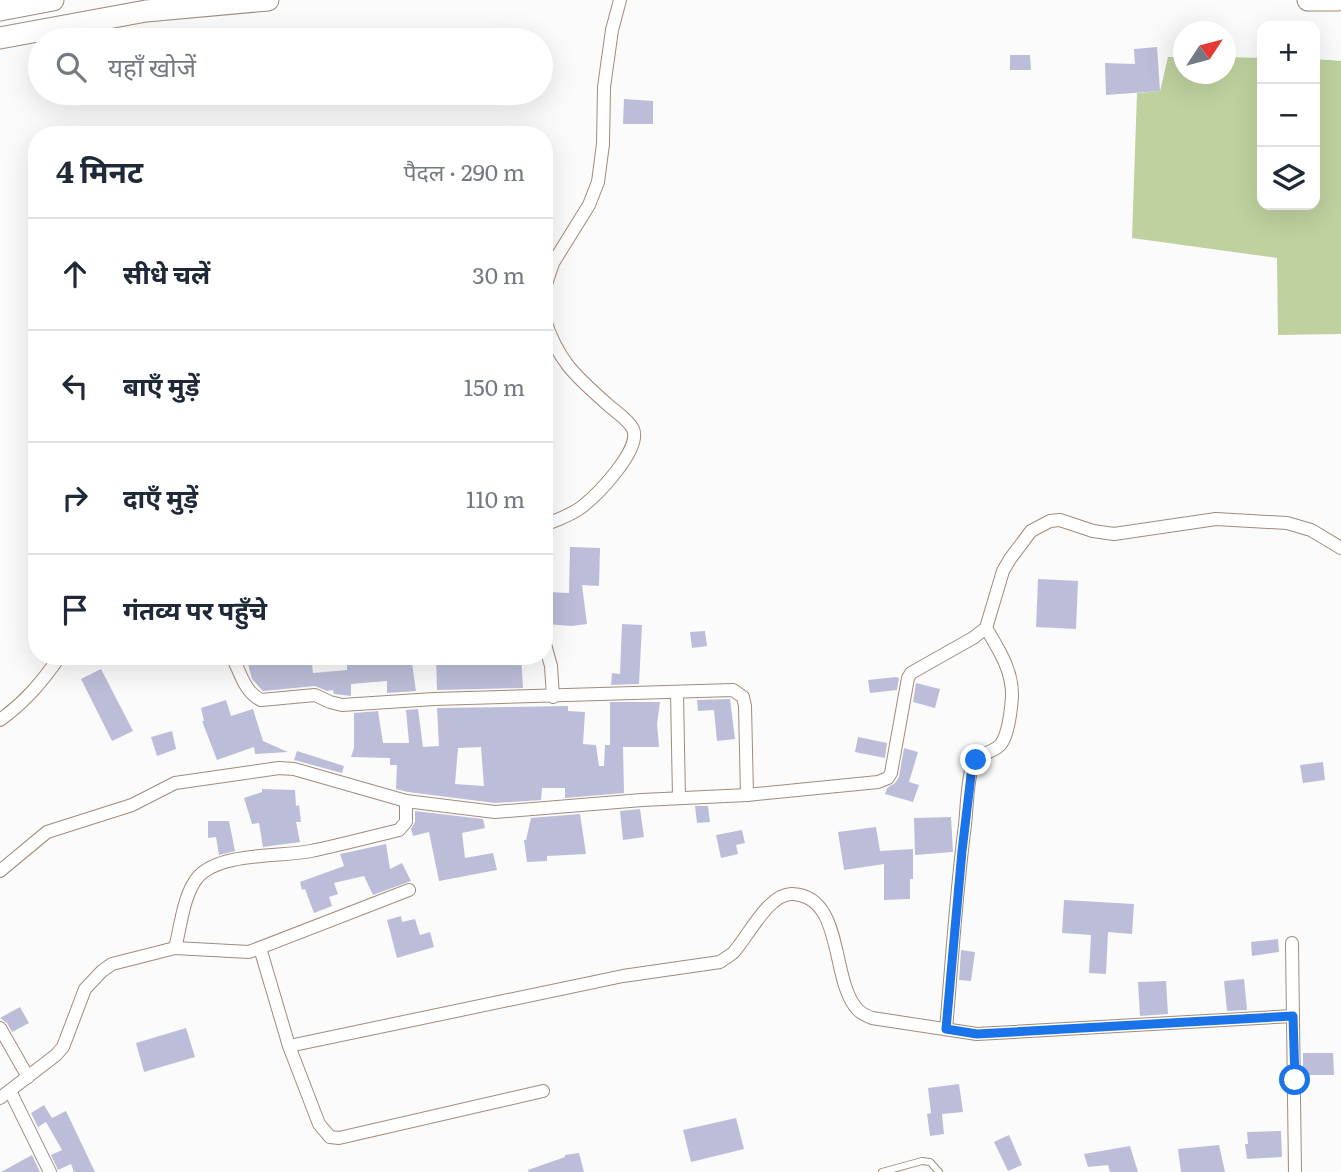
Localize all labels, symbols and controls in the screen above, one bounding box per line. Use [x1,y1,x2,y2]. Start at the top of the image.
north arrow [1173,21,1236,84]
map controls [1257,21,1320,210]
button: + [1257,21,1320,84]
search box [28,28,553,105]
text: यहाँ खोजें [108,46,196,85]
icon: search [52,48,90,86]
button: − [1257,84,1320,147]
button: layers [1257,147,1320,210]
text: 4 मिनट [56,148,143,192]
text: पैदल · 290 m [403,154,525,188]
text: सीधे चलें [123,253,210,292]
icon: ahead [56,255,94,293]
text: 30 m [472,257,525,291]
text: बाएँ मुड़ें [123,365,200,404]
icon: left [56,367,94,405]
text: 150 m [464,369,525,403]
text: दाएँ मुड़ें [123,477,198,516]
icon: right [56,479,94,517]
text: 110 m [466,481,525,515]
text: गंतव्य पर पहुँचे [123,589,267,628]
icon: arrive [56,591,94,629]
route end [960,744,991,775]
route start [1279,1064,1310,1095]

